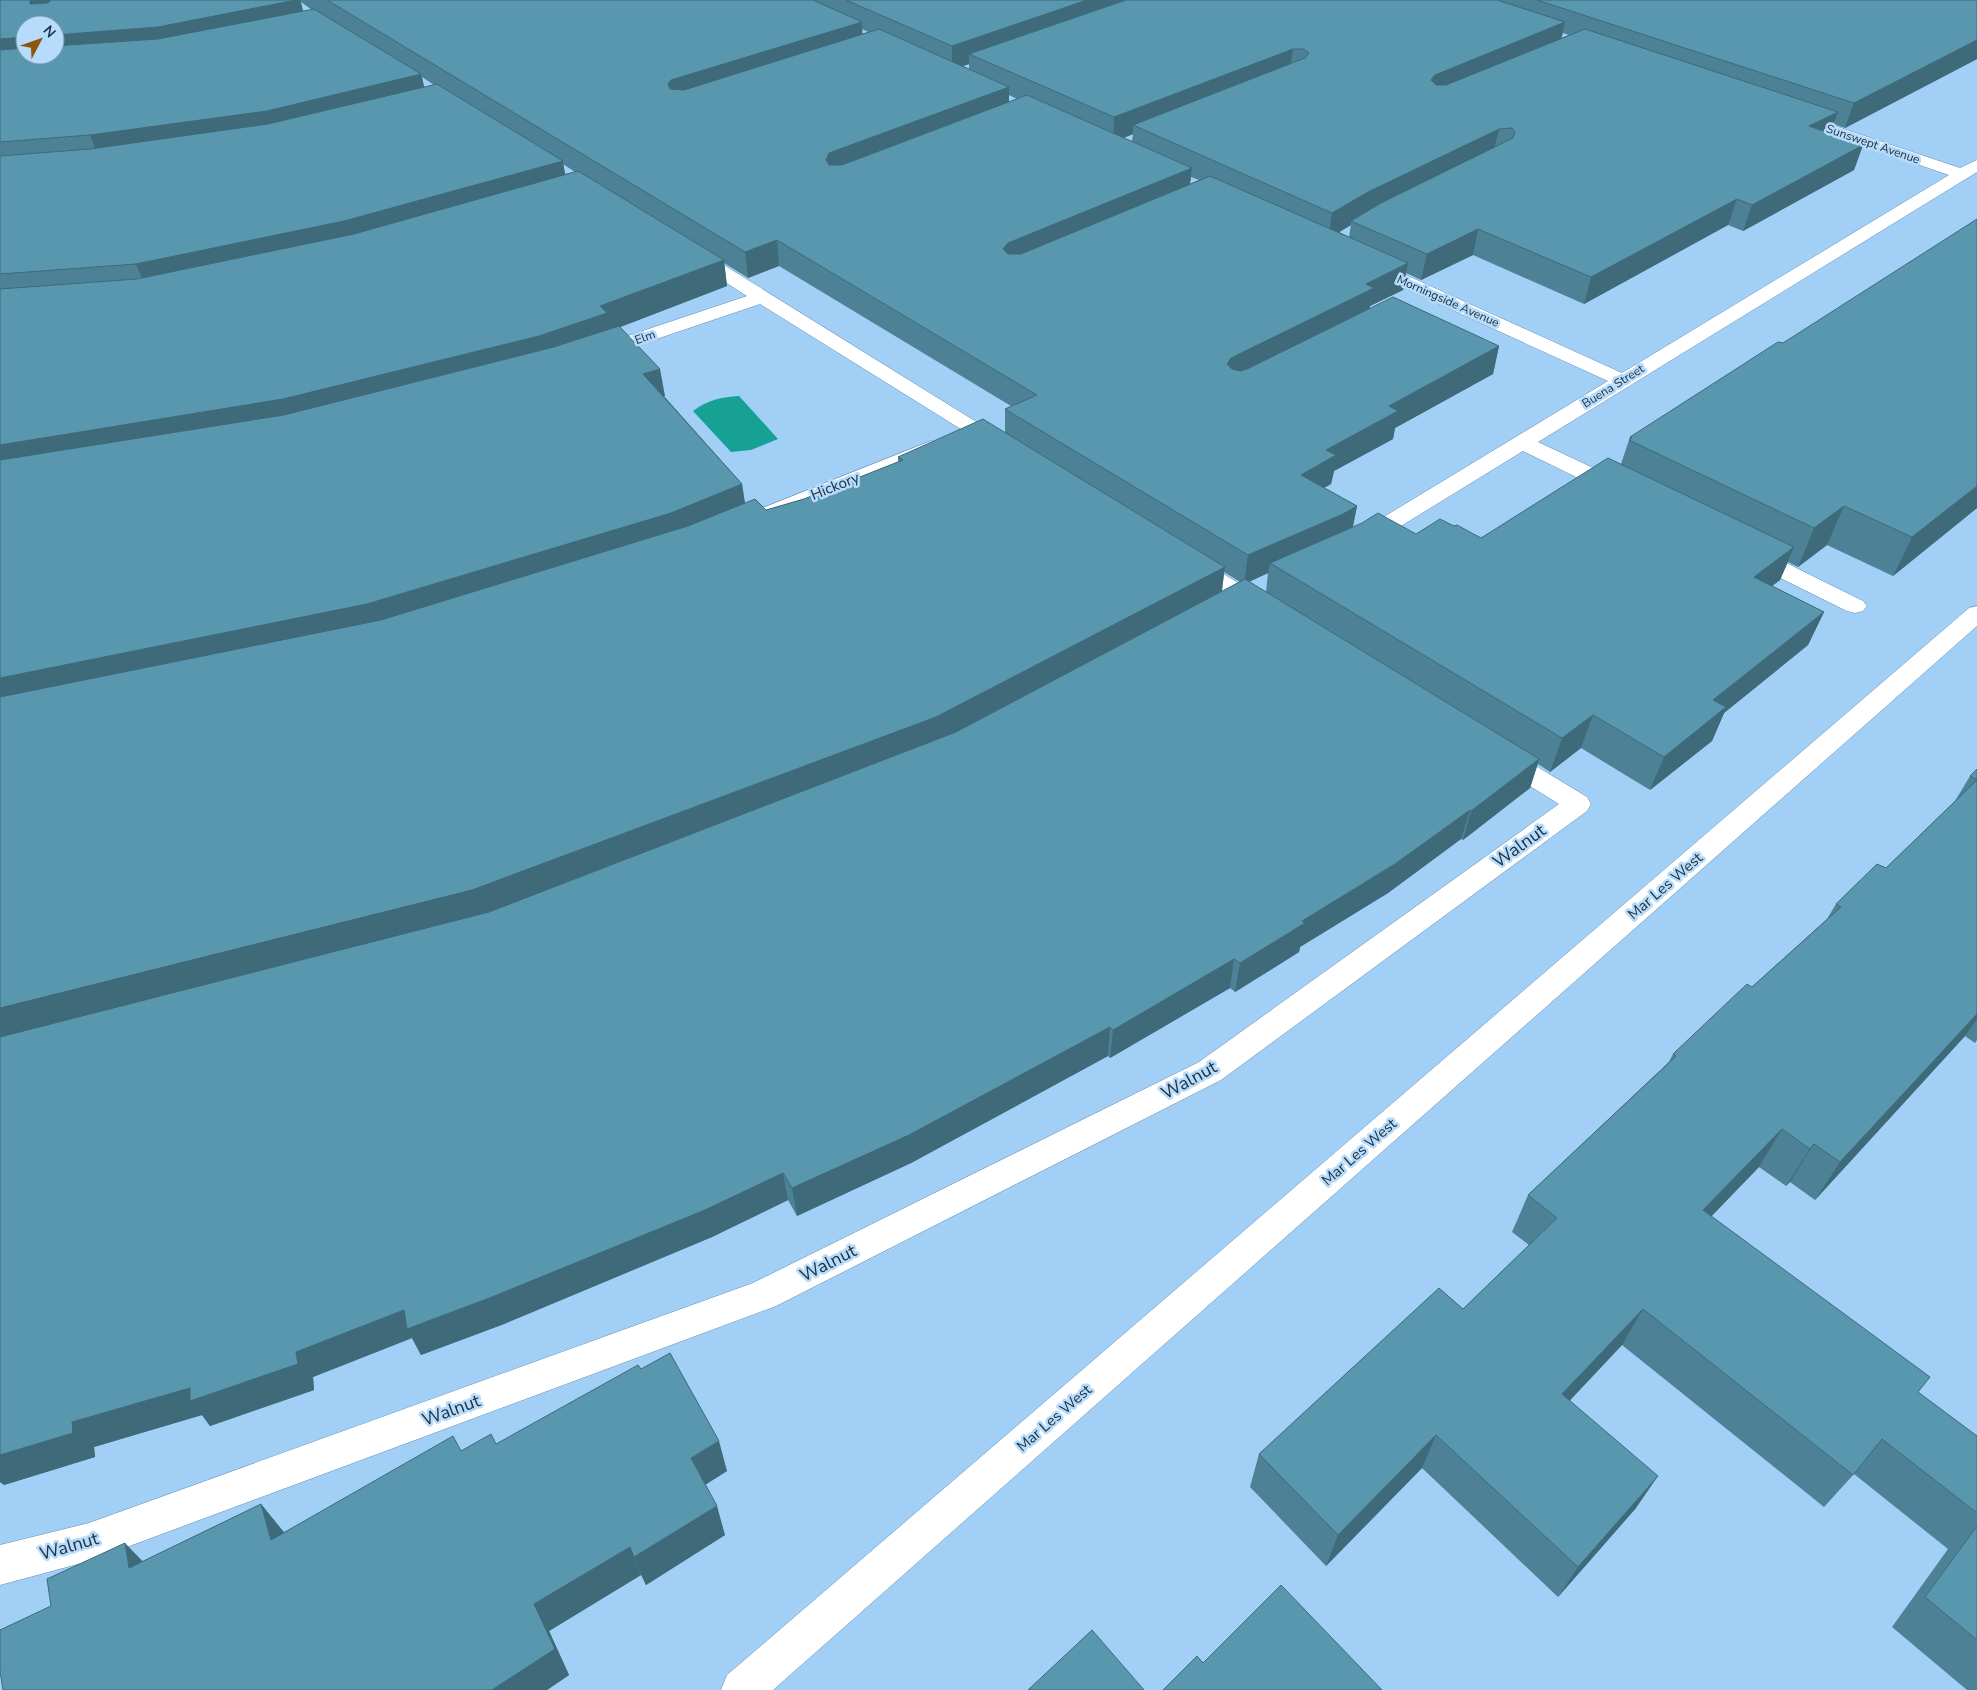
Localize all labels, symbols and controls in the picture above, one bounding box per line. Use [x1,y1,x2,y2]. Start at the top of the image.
north arrow [15,15,65,65]
text: N [39,22,60,42]
street label: Sunswept Avenue [1824,120,1922,168]
street label: Morningside Avenue [1394,271,1502,331]
street label: Elm [633,326,657,348]
street label: Buena Street [1579,360,1648,411]
street label: Hickory [808,467,863,505]
street label: Walnut [1488,818,1551,873]
street label: Mar Les West [1623,847,1707,924]
street label: Walnut [1157,1055,1222,1105]
street label: Mar Les West [1317,1113,1401,1190]
street label: Walnut [796,1238,861,1287]
street label: Mar Les West [1012,1379,1096,1456]
street label: Walnut [419,1388,484,1432]
street label: Walnut [37,1526,102,1566]

